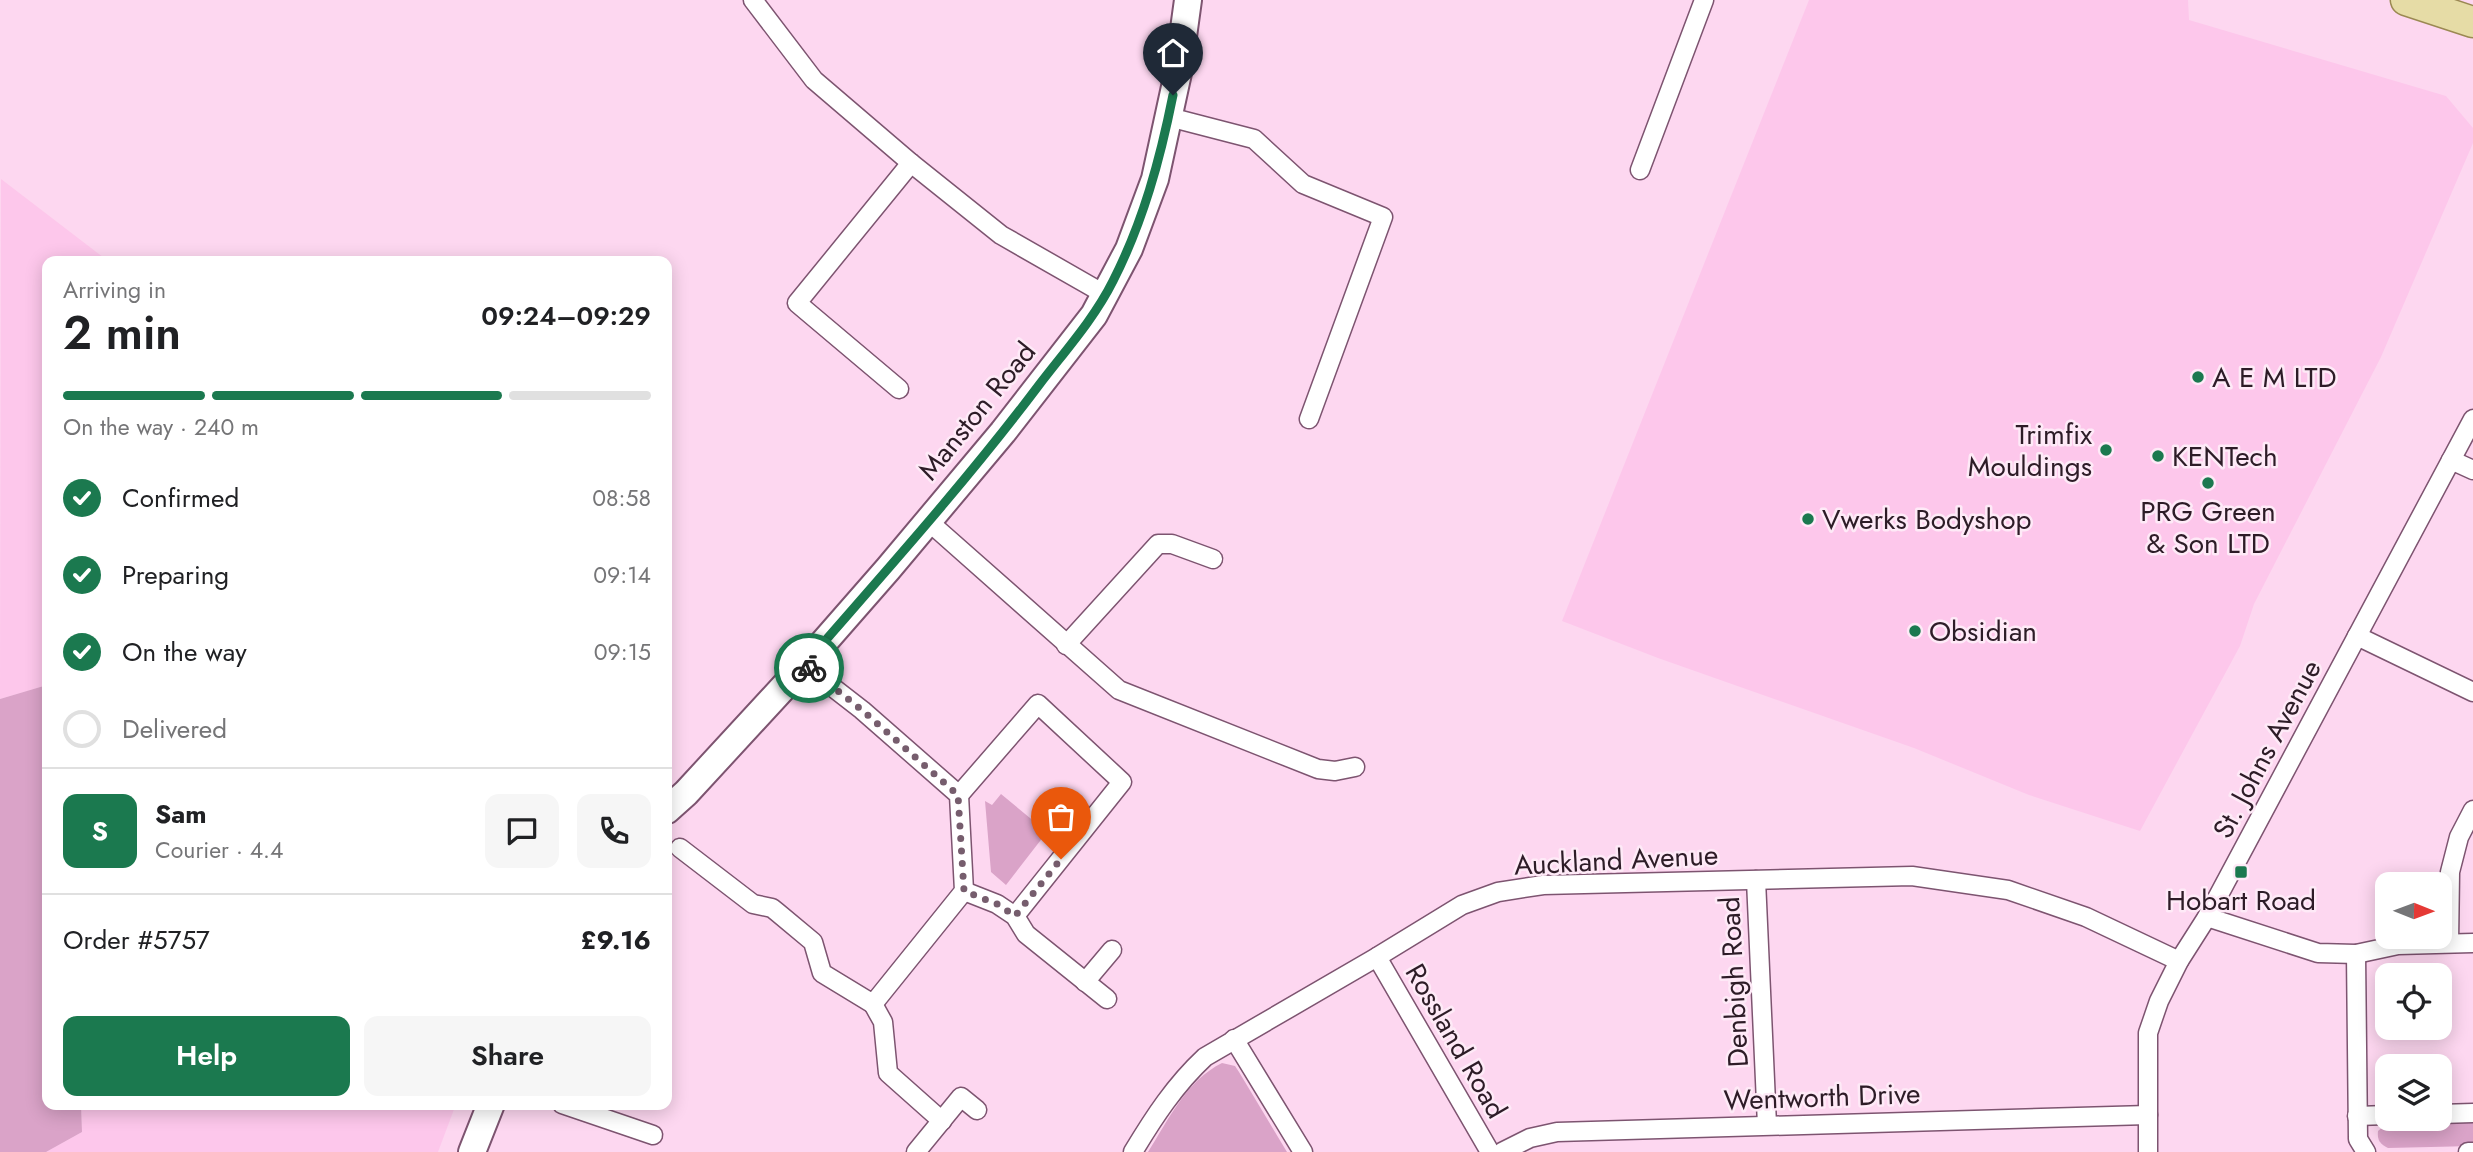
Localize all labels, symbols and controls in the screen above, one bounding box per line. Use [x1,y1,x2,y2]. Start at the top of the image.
pin [1143,23,1203,95]
icon: home [1154,34,1192,72]
text: Arriving in [63,273,166,307]
text: 09:24–09:29 [481,297,651,335]
text: 2 min [63,300,181,366]
street label: Manston Road [908,333,1046,489]
place label: A E M LTD [2212,357,2336,398]
marker: A E M LTD [2190,369,2206,385]
text: On the way · 240 m [63,410,259,444]
place label: Trimfix Mouldings [1968,414,2092,487]
place label: KENTech [2172,436,2278,477]
marker: Trimfix Mouldings [2098,442,2114,458]
marker: KENTech [2150,448,2166,464]
marker: PRG Green & Son LTD [2200,475,2216,491]
icon: check [63,479,101,517]
text: Confirmed [122,479,239,517]
text: 08:58 [592,481,651,515]
place label: PRG Green & Son LTD [2140,491,2276,564]
place label: Vwerks Bodyshop [1822,499,2032,540]
marker: Vwerks Bodyshop [1800,511,1816,527]
icon: check [63,556,101,594]
text: Preparing [122,556,229,594]
text: 09:14 [593,558,651,592]
place label: Obsidian [1929,611,2037,652]
marker: Obsidian [1907,623,1923,639]
icon: check [63,633,101,671]
text: On the way [122,633,247,671]
courier [774,633,844,703]
text: 09:15 [594,635,651,669]
icon: bike [790,649,828,687]
street label: St. Johns Avenue [2203,652,2331,846]
text: Delivered [122,710,227,748]
pin [1031,787,1091,859]
button: chat [485,794,559,868]
button: phone [577,794,651,868]
text: Sam [155,795,207,833]
icon: bag [1042,798,1080,836]
text: S [92,812,108,850]
text: Courier · 4.4 [155,833,283,867]
street label: Auckland Avenue [1513,834,1719,886]
marker: Hobart Road [2233,864,2249,880]
north arrow [2375,872,2452,948]
map controls [2375,872,2452,1131]
place label: Hobart Road [2166,880,2316,921]
street label: Denbigh Road [1709,896,1759,1068]
text: Order #5757 [63,921,210,959]
text: £9.16 [581,921,651,959]
street label: Rossland Road [1395,956,1517,1126]
button: locate [2375,963,2452,1040]
button: Help [63,1016,350,1096]
button: Share [364,1016,651,1096]
button: layers [2375,1054,2452,1131]
street label: Wentworth Drive [1723,1073,1921,1121]

